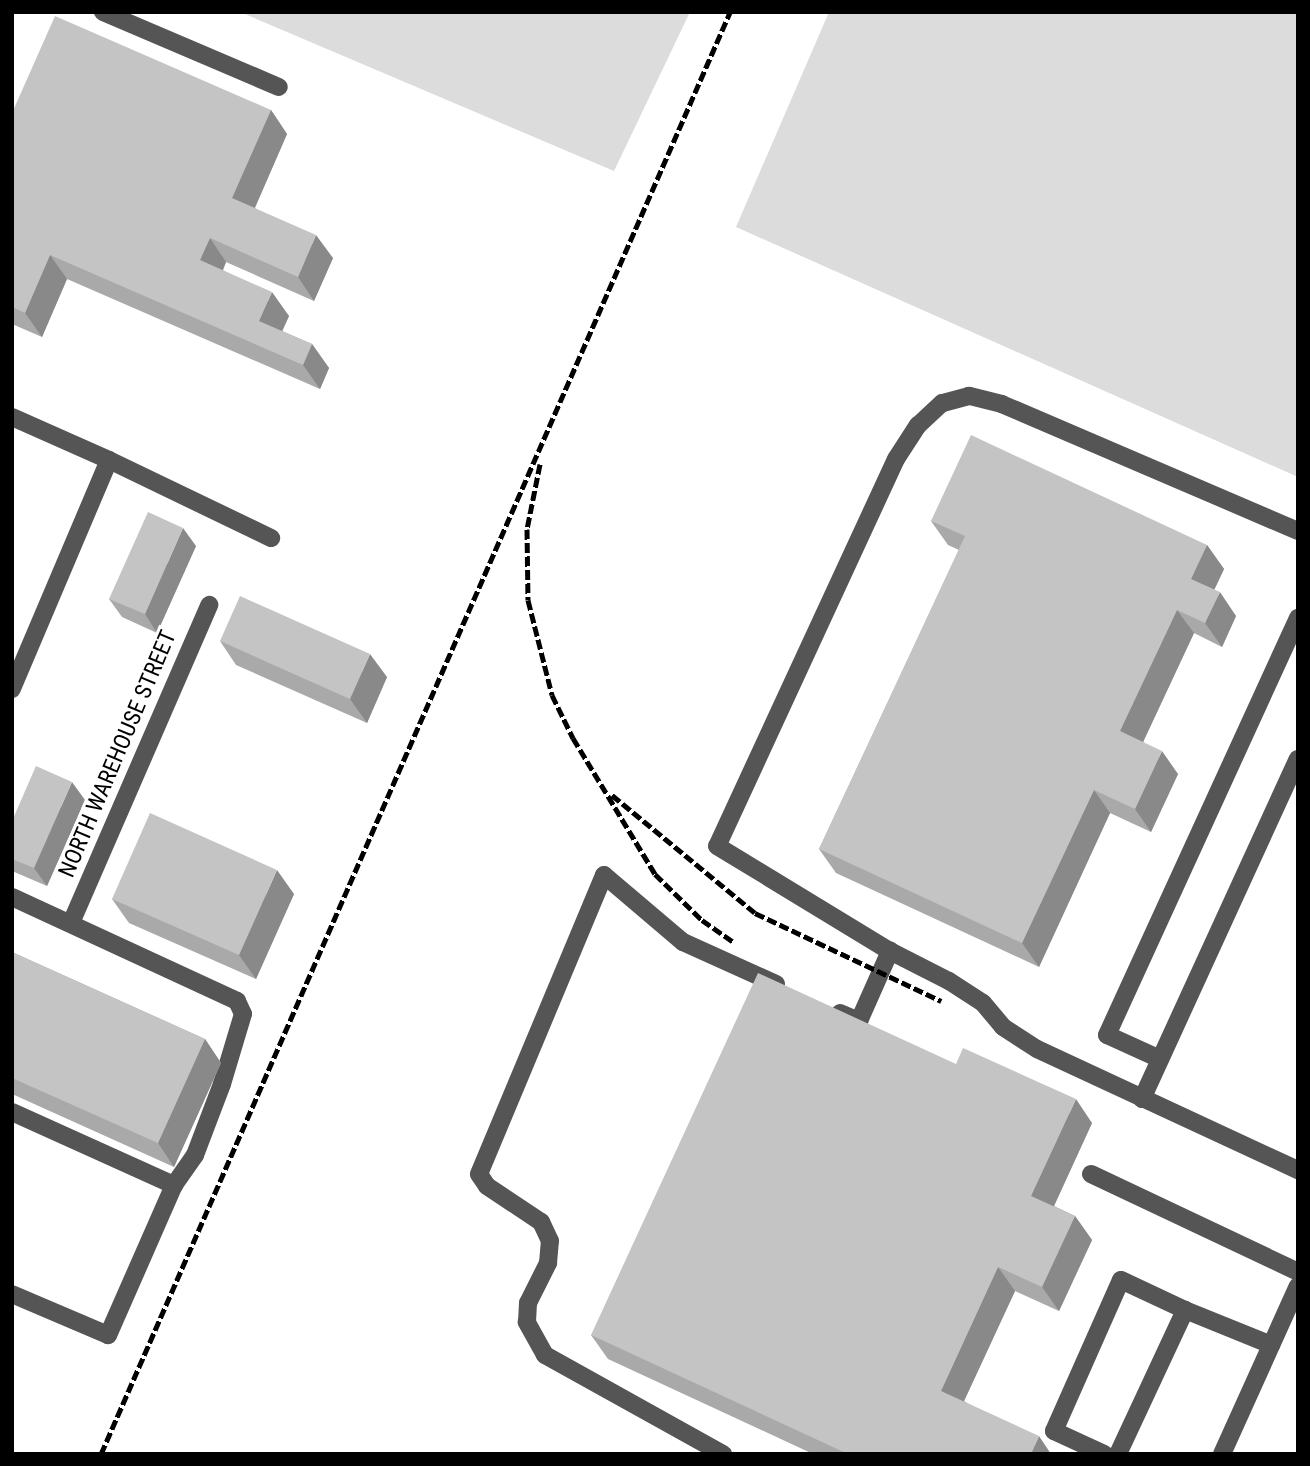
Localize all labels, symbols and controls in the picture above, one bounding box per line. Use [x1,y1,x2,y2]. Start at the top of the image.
street label: NORTH WAREHOUSE STREET [53,626,183,882]

